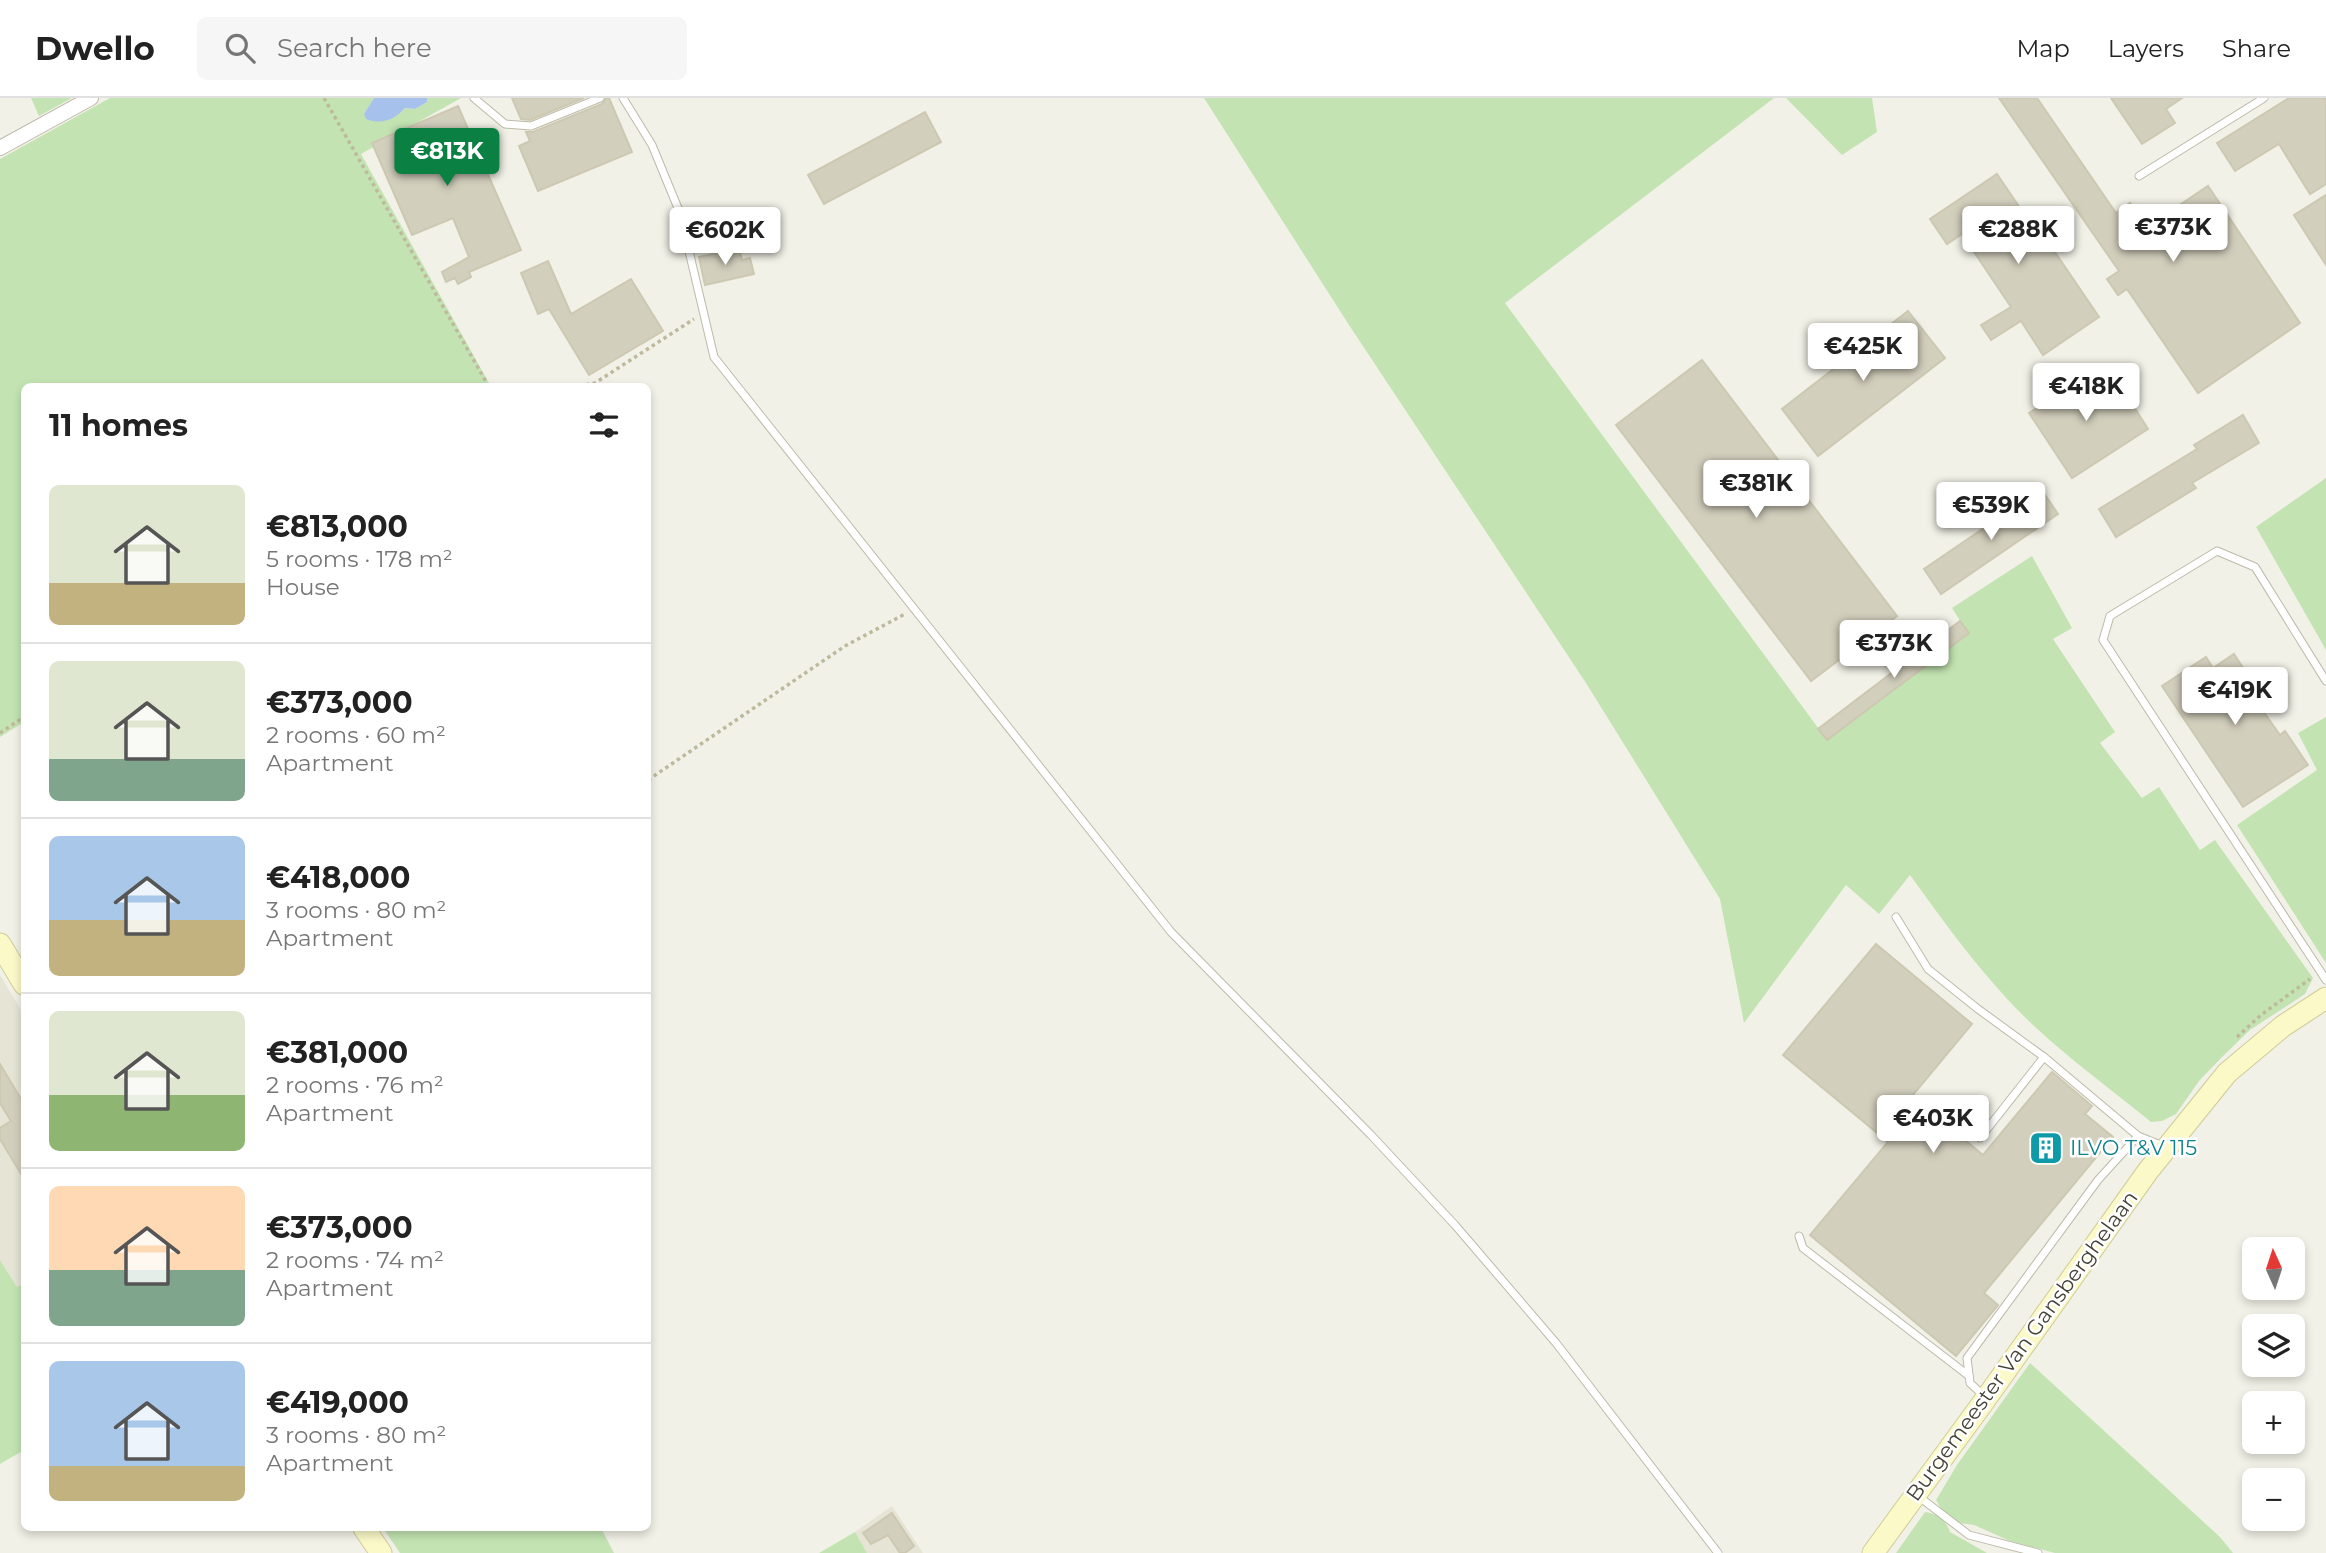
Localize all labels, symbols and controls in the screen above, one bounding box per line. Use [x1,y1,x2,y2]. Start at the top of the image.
search box [197,17,687,80]
text: Dwello [35,28,155,68]
icon: search [221,29,259,67]
text: Search here [277,32,432,64]
text: Map [2016,34,2070,63]
text: Layers [2108,34,2184,63]
text: Share [2222,34,2291,63]
pin: €813K [398,129,496,188]
text: €813K [410,137,484,165]
pin: €373K [2124,204,2222,264]
pin: €288K [1969,206,2067,266]
pin: €602K [676,208,774,267]
text: €373K [2135,213,2211,241]
text: €288K [1978,215,2058,243]
text: €602K [686,216,765,244]
pin: €425K [1814,324,1912,383]
text: €425K [1824,332,1902,360]
pin: €418K [2037,364,2135,423]
text: €418K [2049,372,2123,400]
icon: filters [585,406,623,444]
text: 11 homes [49,407,188,444]
pin: €381K [1707,460,1805,520]
text: €381K [1719,469,1793,497]
pin: €539K [1942,482,2040,542]
text: €539K [1952,491,2030,519]
text: €813,000 [266,508,408,545]
icon: home [105,513,189,597]
text: 5 rooms · 178 m² [266,545,453,573]
text: House [266,573,340,601]
pin: €373K [1845,620,1943,680]
text: €373K [1856,629,1932,657]
pin: €419K [2186,668,2284,727]
text: €419K [2198,676,2272,704]
text: €373,000 [266,684,413,721]
icon: home [105,689,189,773]
text: 2 rooms · 60 m² [266,721,446,749]
text: Apartment [266,749,394,777]
text: €418,000 [266,859,410,896]
icon: home [105,864,189,948]
text: 3 rooms · 80 m² [266,896,446,924]
text: Apartment [266,924,394,952]
text: €381,000 [266,1034,408,1071]
icon: home [105,1039,189,1123]
text: 2 rooms · 76 m² [266,1071,444,1099]
pin: €403K [1884,1096,1982,1155]
text: Apartment [266,1099,394,1127]
text: €403K [1893,1104,1973,1132]
building icon: ILVO T&V 115 [2027,1129,2065,1167]
place label: ILVO T&V 115 [2070,1135,2197,1160]
street label: Burgemeester Van Gansberghelaan [1901,1186,2143,1506]
text: €373,000 [266,1209,413,1246]
icon: home [105,1214,189,1298]
north arrow [2242,1237,2305,1300]
map controls [2242,1237,2305,1531]
text: 2 rooms · 74 m² [266,1246,444,1274]
text: Apartment [266,1274,394,1302]
button: layers [2242,1314,2305,1377]
text: €419,000 [266,1384,409,1421]
icon: home [105,1389,189,1473]
button: + [2242,1391,2305,1454]
text: 3 rooms · 80 m² [266,1421,446,1449]
text: Apartment [266,1449,394,1477]
button: − [2242,1468,2305,1531]

